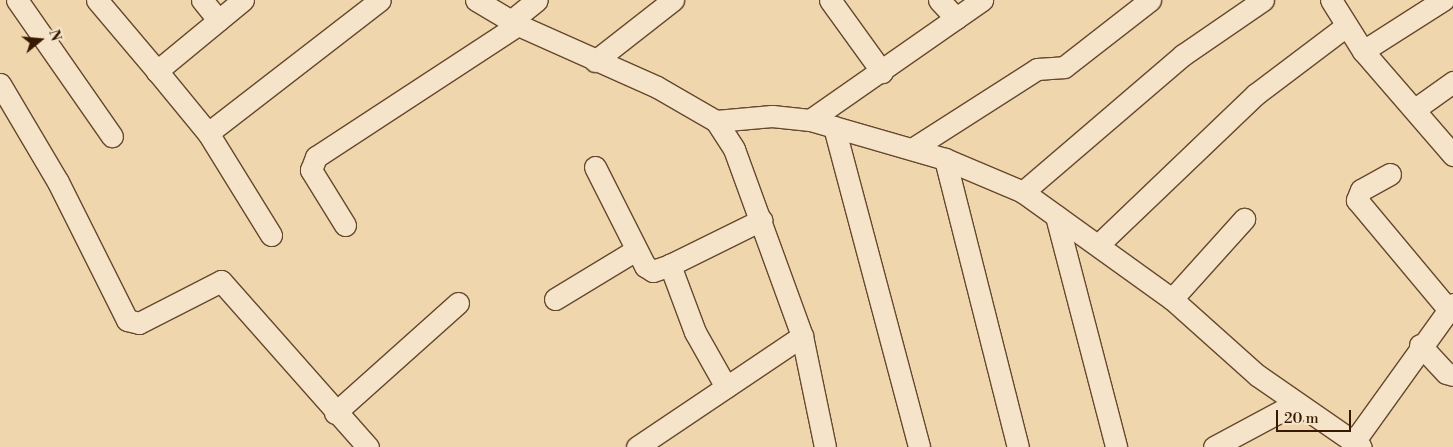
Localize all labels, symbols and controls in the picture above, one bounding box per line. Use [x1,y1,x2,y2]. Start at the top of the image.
north arrow [15,15,65,65]
text: N [44,28,65,44]
scale bar [1278,400,1353,432]
text: 20 m [1284,409,1319,428]

